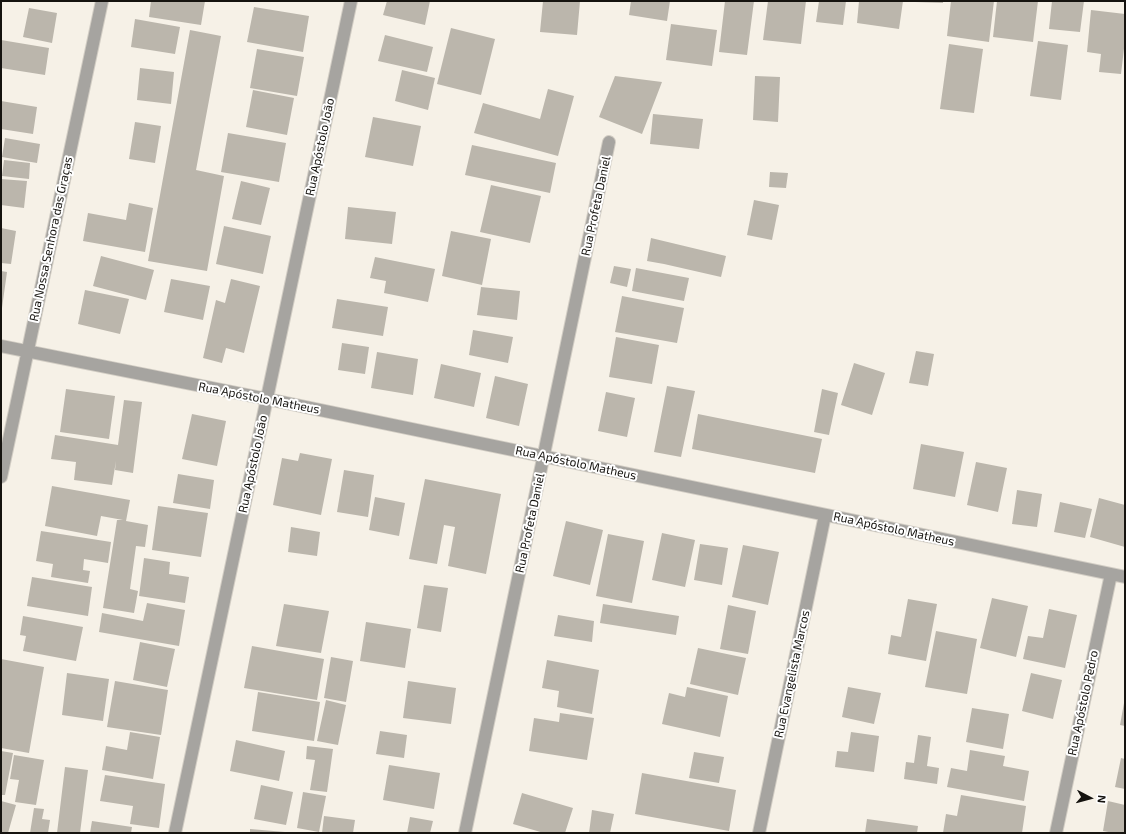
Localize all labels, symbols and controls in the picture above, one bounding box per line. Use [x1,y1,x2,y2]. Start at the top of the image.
street label: Rua Apóstolo João [303,97,337,197]
street label: Rua Nossa Senhora das Graças [26,155,76,323]
street label: Rua Profeta Daniel [578,155,614,257]
street label: Rua Apóstolo Matheus [197,379,321,417]
street label: Rua Apóstolo João [236,414,270,514]
street label: Rua Apóstolo Matheus [514,443,638,483]
street label: Rua Profeta Daniel [512,472,548,574]
street label: Rua Apóstolo Matheus [832,509,956,549]
street label: Rua Evangelista Marcos [771,609,813,739]
street label: Rua Apóstolo Pedro [1065,649,1101,757]
north arrow [1070,778,1110,818]
text: N [1096,795,1109,804]

